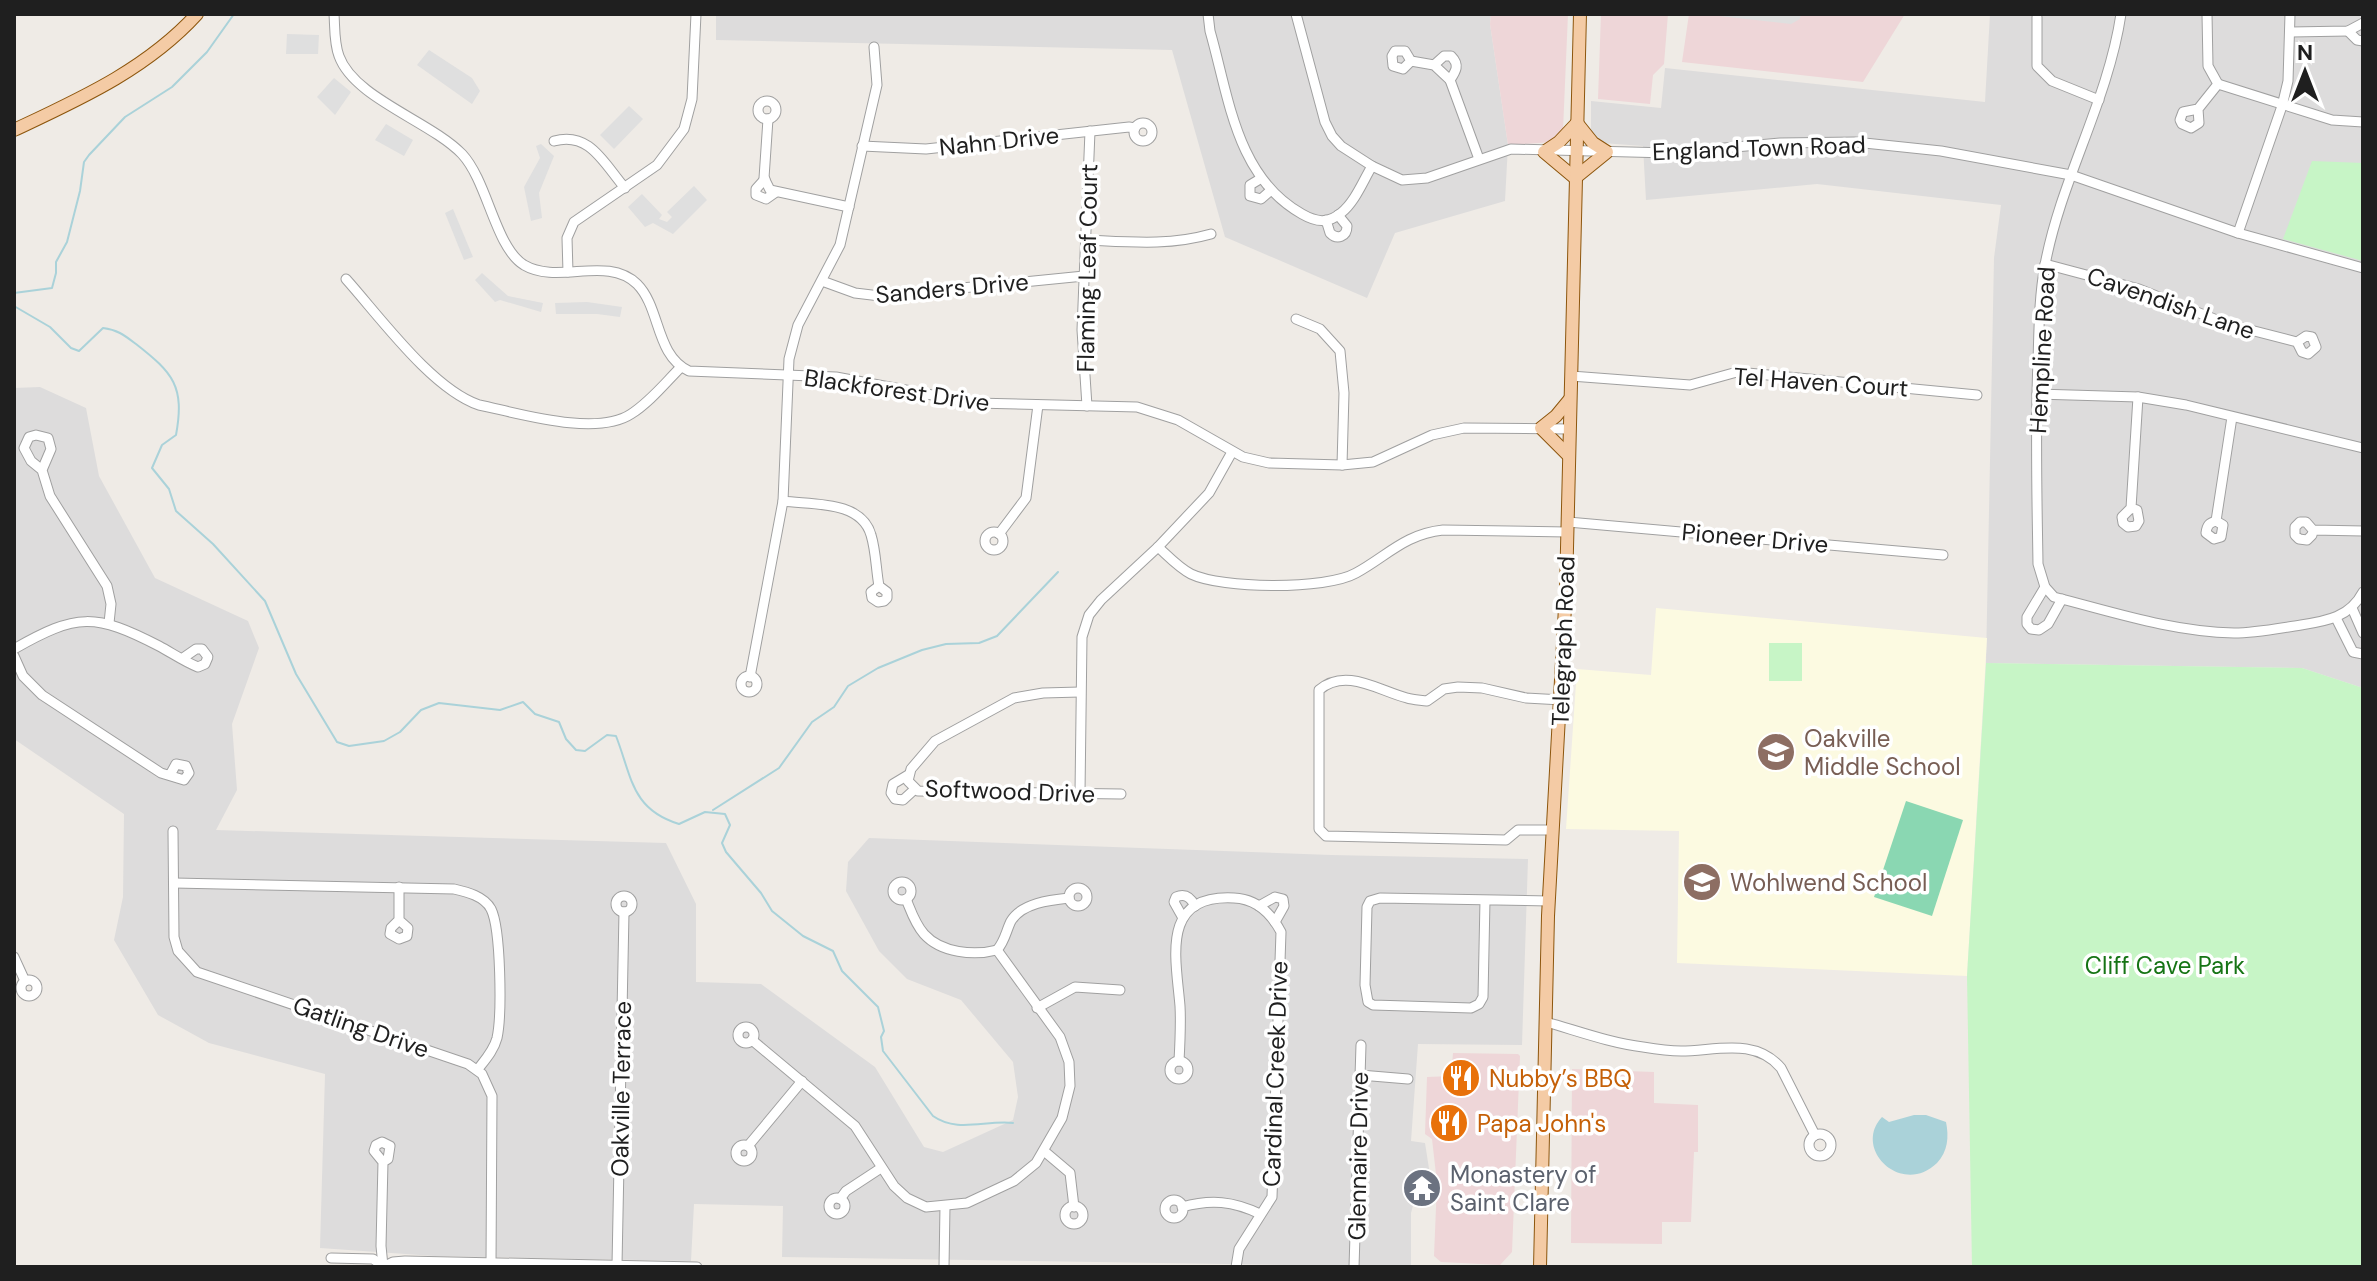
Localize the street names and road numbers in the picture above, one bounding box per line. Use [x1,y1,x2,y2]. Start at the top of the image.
street label: Nahn Drive [937,119,1061,163]
street label: England Town Road [1652,129,1866,167]
street label: Flaming Leaf Court [1070,163,1104,373]
street label: Cavendish Lane [2083,260,2259,346]
street label: Sanders Drive [874,266,1030,310]
street label: Hempline Road [2022,266,2062,434]
street label: Tel Haven Court [1733,360,1909,404]
street label: Blackforest Drive [802,362,992,418]
street label: Pioneer Drive [1680,516,1830,560]
street label: Telegraph Road [1545,555,1581,727]
street label: Softwood Drive [924,773,1096,809]
street label: Cardinal Creek Drive [1256,960,1294,1188]
street label: Gatling Drive [289,989,433,1065]
street label: Oakville Terrace [604,1001,638,1177]
street label: Glennaire Drive [1341,1071,1375,1241]

